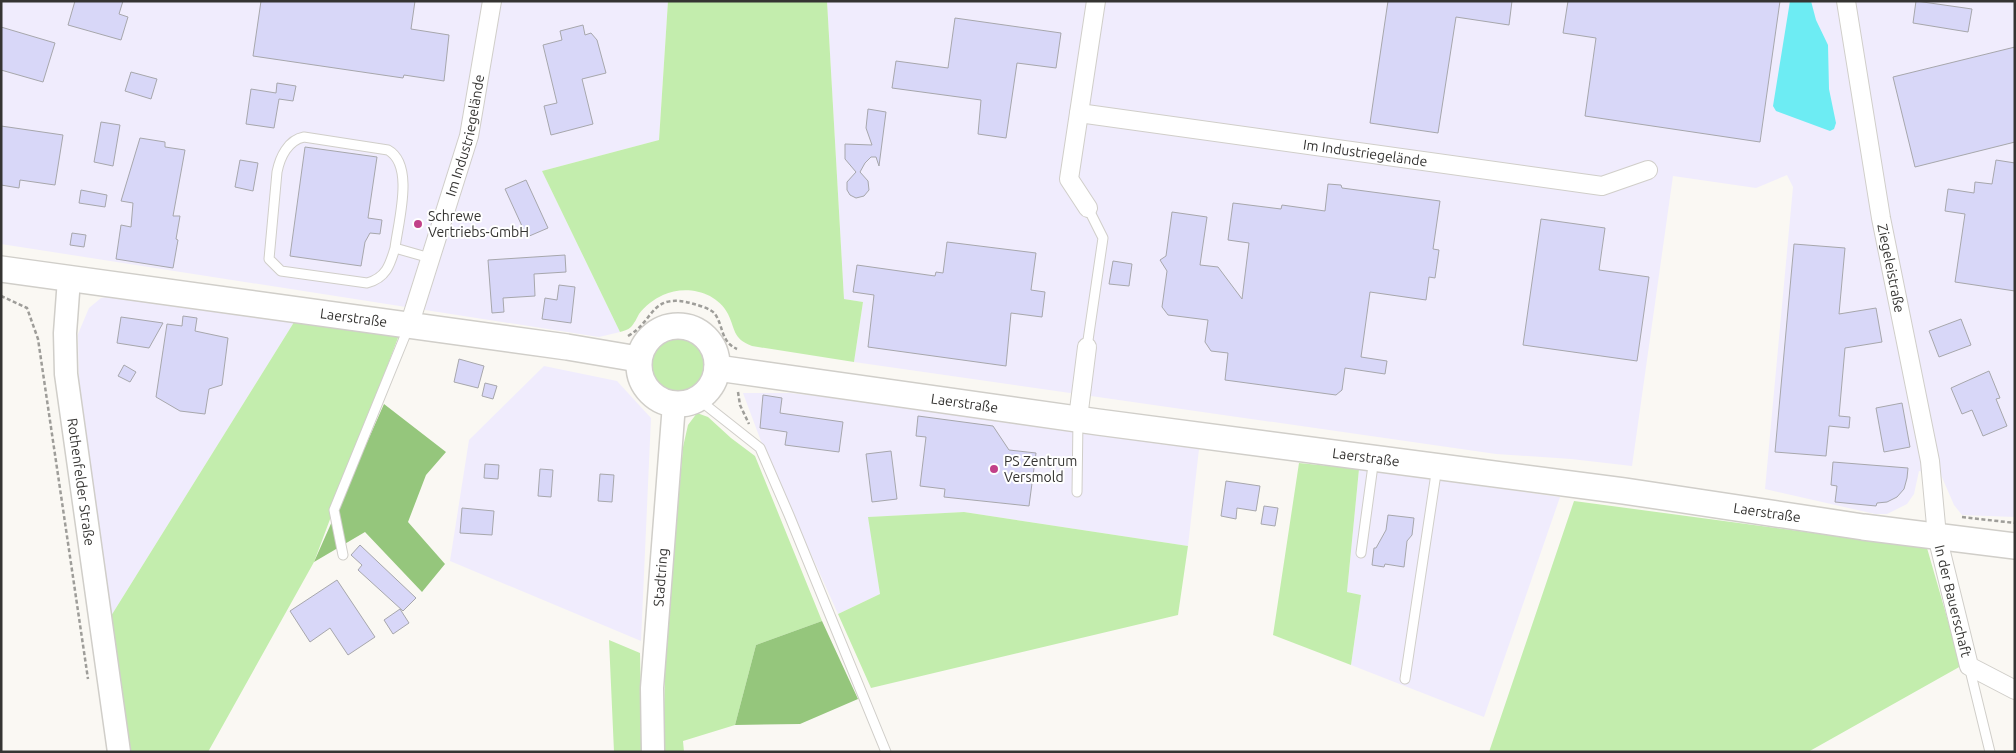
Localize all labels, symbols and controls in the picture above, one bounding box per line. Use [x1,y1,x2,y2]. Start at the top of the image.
street label: Im Industriegelände [442,73,487,198]
street label: Im Industriegelände [1302,136,1428,170]
place label: Schrewe Vertriebs-GmbH [428,208,529,240]
marker: Schrewe Vertriebs-GmbH [412,218,424,230]
street label: Ziegeleistraße [1874,222,1908,314]
street label: Laerstraße [319,305,388,330]
street label: Laerstraße [930,390,999,416]
street label: Rothenfelder Straße [64,417,98,547]
street label: Laerstraße [1331,445,1400,469]
place label: PS Zentrum Versmold [1004,453,1077,485]
marker: PS Zentrum Versmold [988,463,1000,475]
street label: Laerstraße [1732,500,1802,526]
street label: In der Bauerschaft [1931,543,1975,659]
street label: Stadtring [650,548,671,607]

